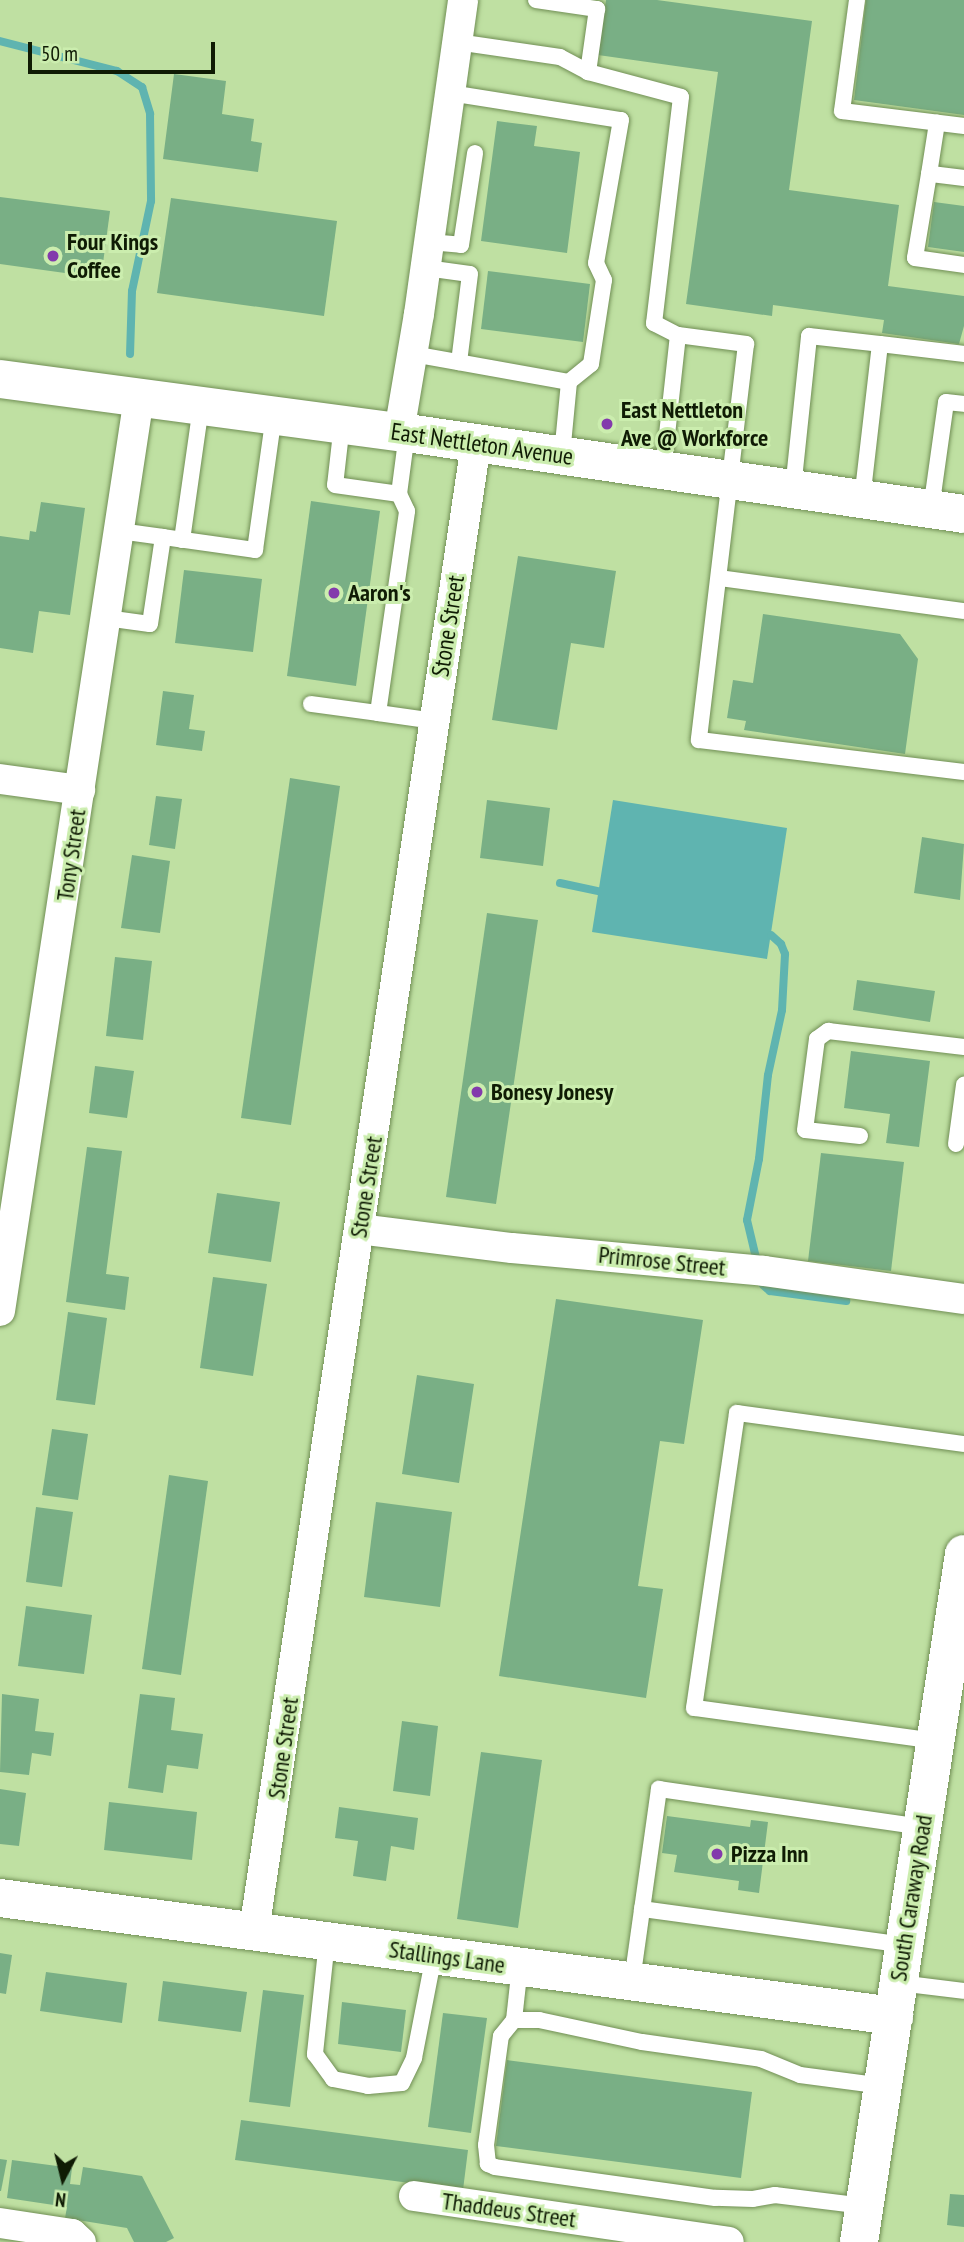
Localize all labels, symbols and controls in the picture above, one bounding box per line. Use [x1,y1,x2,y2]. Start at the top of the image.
scale bar [32,28,219,72]
text: 50 m [41,40,78,67]
place label: Four Kings Coffee [67,228,158,284]
marker: Four Kings Coffee [45,248,61,264]
place label: East Nettleton Ave @ Workforce [621,396,769,452]
marker: East Nettleton Ave @ Workforce [599,416,615,432]
street label: East Nettleton Avenue [389,417,575,471]
street label: Stone Street [426,573,470,679]
place label: Aaron's [348,579,411,607]
marker: Aaron's [326,585,342,601]
street label: Tony Street [50,807,92,903]
place label: Bonesy Jonesy [491,1078,614,1106]
marker: Bonesy Jonesy [469,1084,485,1100]
street label: Stone Street [344,1134,388,1240]
street label: Primrose Street [597,1240,727,1282]
street label: Stone Street [262,1695,304,1801]
street label: South Caraway Road [884,1812,938,1984]
place label: Pizza Inn [731,1840,808,1868]
marker: Pizza Inn [709,1846,725,1862]
street label: Stallings Lane [387,1935,507,1979]
north arrow [28,2144,98,2214]
street label: Thaddeus Street [440,2186,578,2234]
text: N [54,2187,67,2212]

